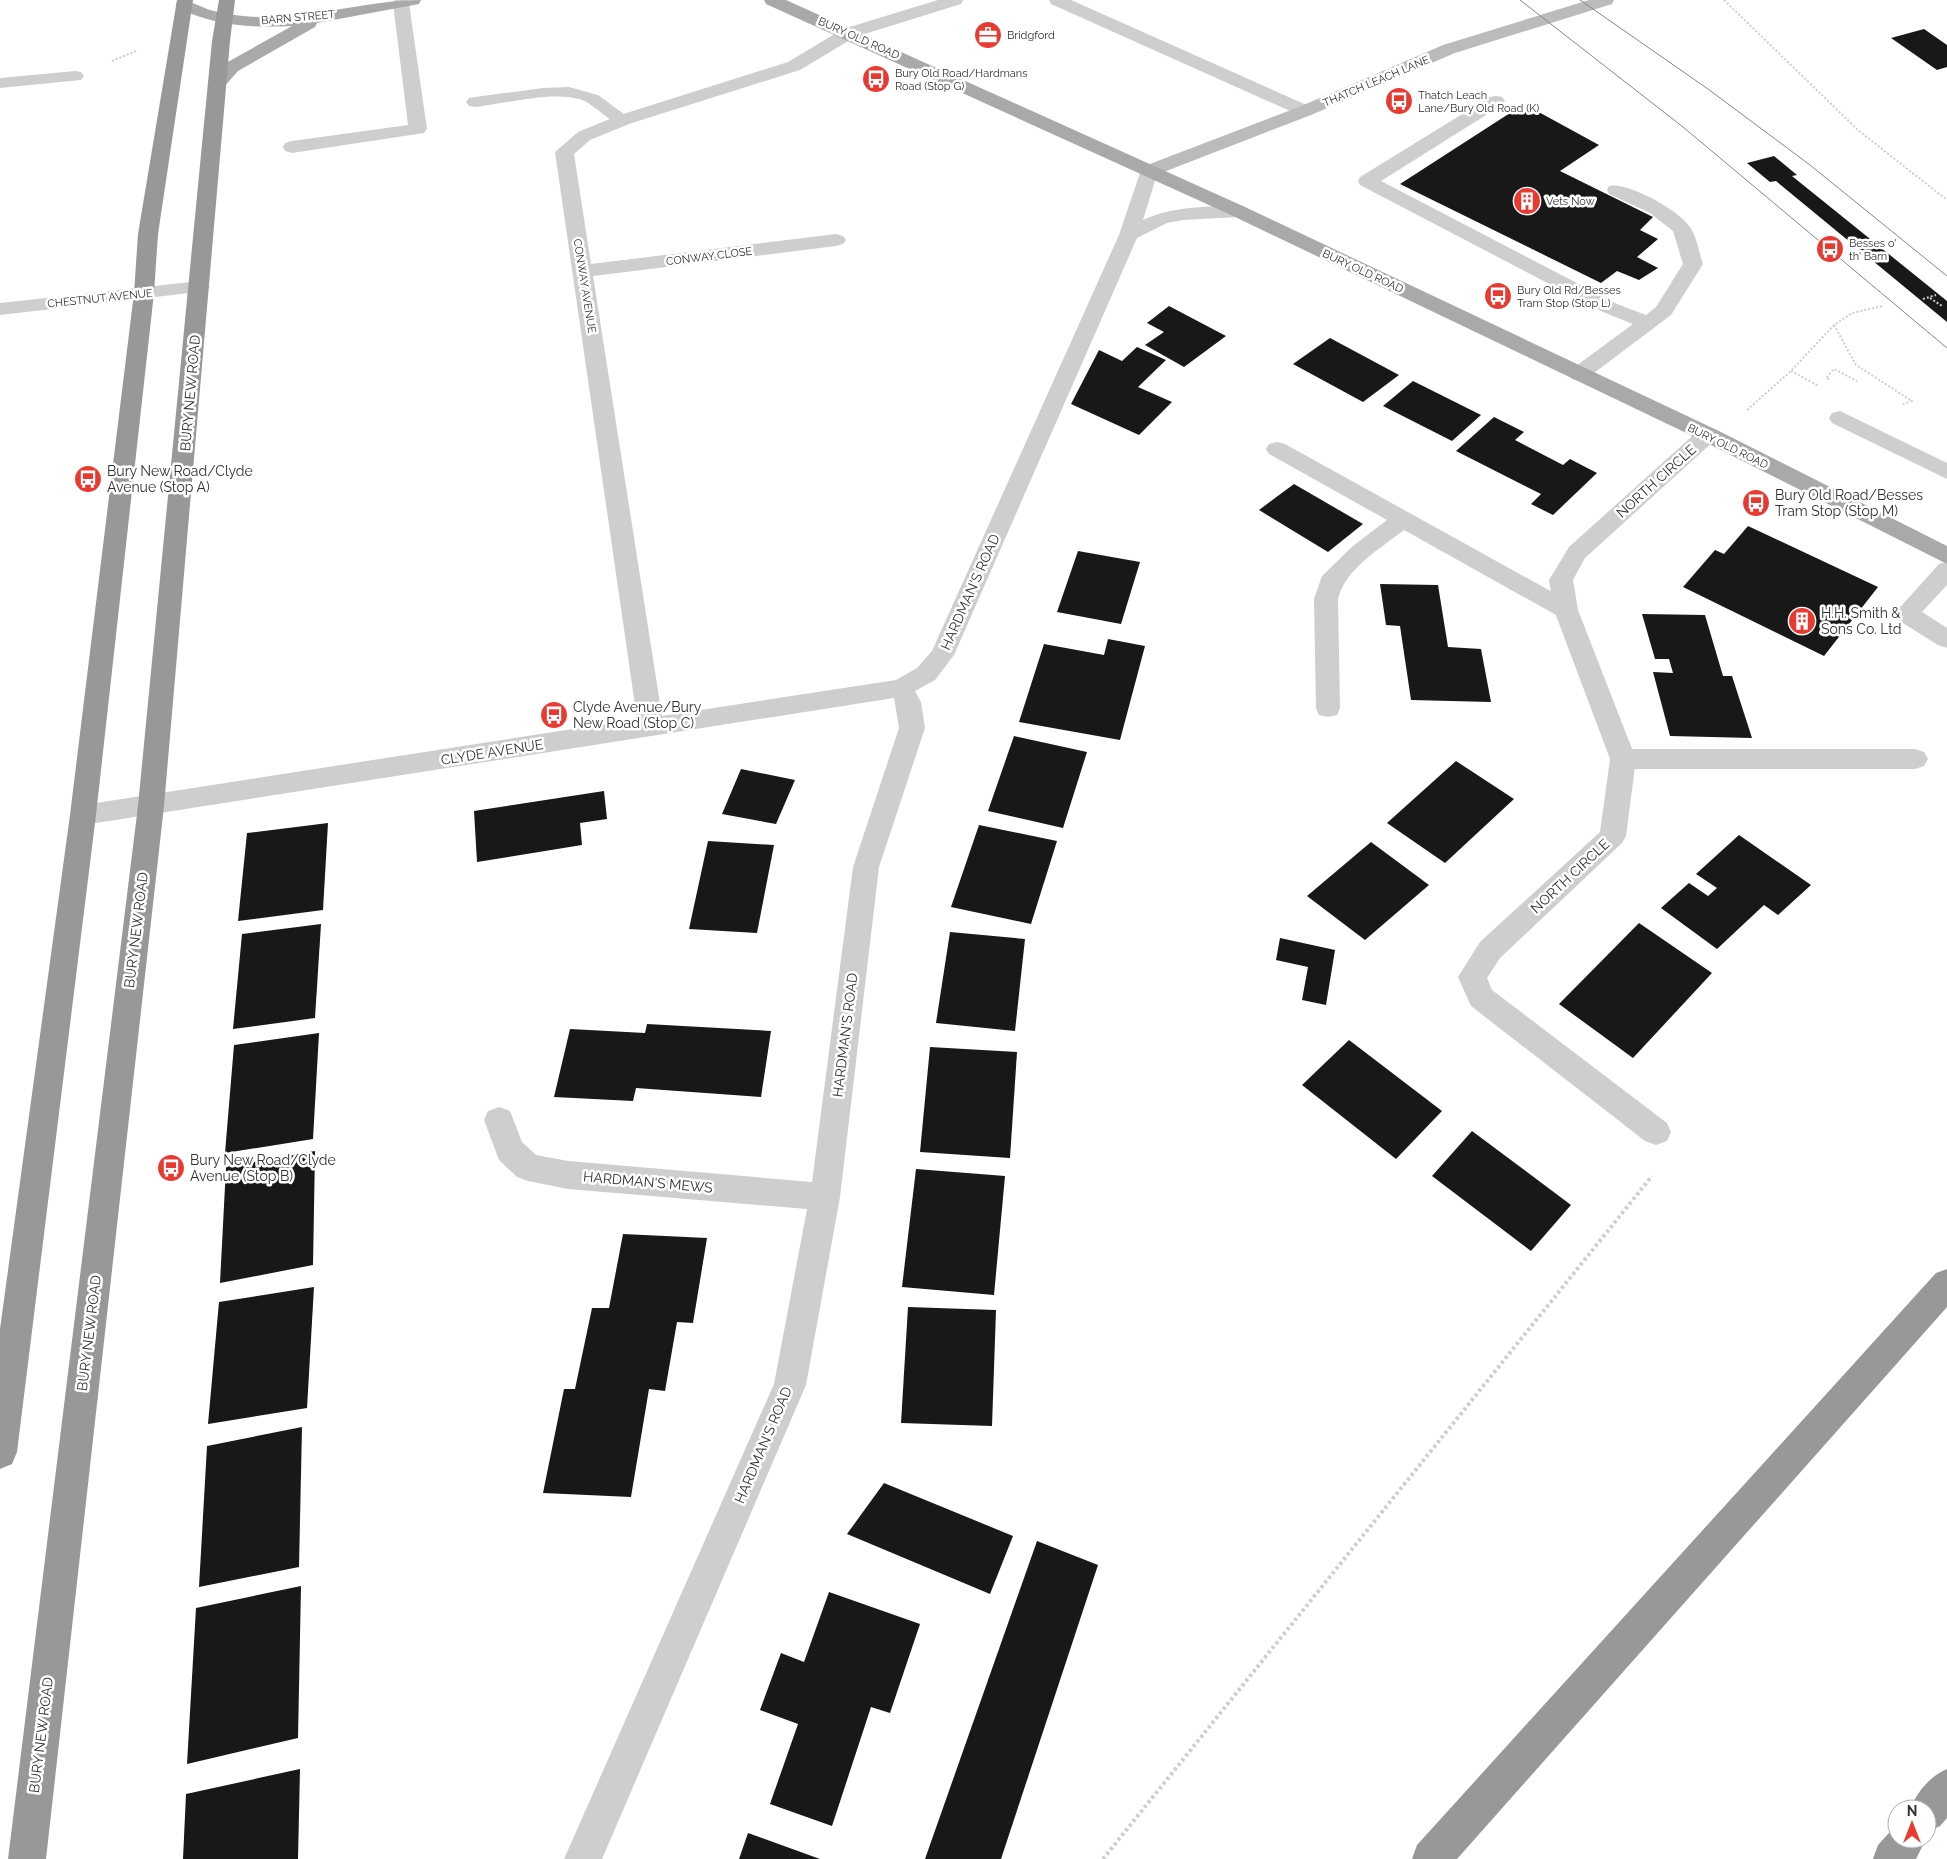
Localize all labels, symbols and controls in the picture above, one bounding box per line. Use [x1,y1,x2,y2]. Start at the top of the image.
street label: BARN STREET [261,8,336,27]
street label: BURY OLD ROAD [816,15,902,62]
office icon: Bridgford [973,20,1003,50]
place label: Bridgford [1007,29,1055,42]
street label: THATCH LEACH LANE [1321,53,1432,110]
bus stop icon: Bury Old Road/Hardmans Road (Stop G) [861,64,891,94]
place label: Bury Old Road/Hardmans Road (Stop G) [895,67,1028,93]
bus stop icon: Thatch Leach Lane/Bury Old Road (K) [1384,86,1414,116]
place label: Thatch Leach Lane/Bury Old Road (K) [1418,89,1539,115]
building icon: Vets Now [1512,186,1542,216]
place label: Vets Now [1546,195,1595,208]
bus stop icon: Besses o' th' Barn [1815,234,1845,264]
place label: Besses o' th' Barn [1849,237,1897,263]
street label: CONWAY AVENUE [571,238,598,334]
street label: CONWAY CLOSE [665,245,753,268]
street label: BURY OLD ROAD [1320,247,1405,296]
bus stop icon: Bury Old Rd/Besses Tram Stop (Stop L) [1483,281,1513,311]
place label: Bury Old Rd/Besses Tram Stop (Stop L) [1517,284,1621,310]
street label: CHESTNUT AVENUE [47,286,154,310]
street label: BURY NEW ROAD [177,334,203,452]
street label: BURY OLD ROAD [1685,421,1770,472]
street label: NORTH CIRCLE [1613,441,1699,521]
place label: Bury New Road/Clyde Avenue (Stop A) [107,463,253,495]
bus stop icon: Bury New Road/Clyde Avenue (Stop A) [73,464,103,494]
place label: Bury Old Road/Besses Tram Stop (Stop M) [1775,487,1923,519]
bus stop icon: Bury Old Road/Besses Tram Stop (Stop M) [1741,488,1771,518]
street label: HARDMAN'S ROAD [937,532,1003,652]
place label: H.H. Smith & Sons Co. Ltd [1821,605,1902,637]
building icon: H.H. Smith & Sons Co. Ltd [1787,606,1817,636]
place label: Clyde Avenue/Bury New Road (Stop C) [573,699,702,731]
bus stop icon: Clyde Avenue/Bury New Road (Stop C) [539,700,569,730]
street label: CLYDE AVENUE [440,736,544,768]
street label: NORTH CIRCLE [1527,836,1613,916]
street label: BURY NEW ROAD [121,871,151,989]
street label: HARDMAN'S ROAD [829,972,861,1098]
place label: Bury New Road/Clyde Avenue (Stop B) [190,1152,336,1184]
bus stop icon: Bury New Road/Clyde Avenue (Stop B) [156,1153,186,1183]
street label: HARDMAN'S MEWS [583,1168,714,1196]
street label: BURY NEW ROAD [74,1274,104,1392]
street label: HARDMAN'S ROAD [731,1384,795,1506]
street label: BURY NEW ROAD [26,1676,56,1794]
north arrow [1887,1799,1937,1849]
text: N [1907,1803,1917,1819]

